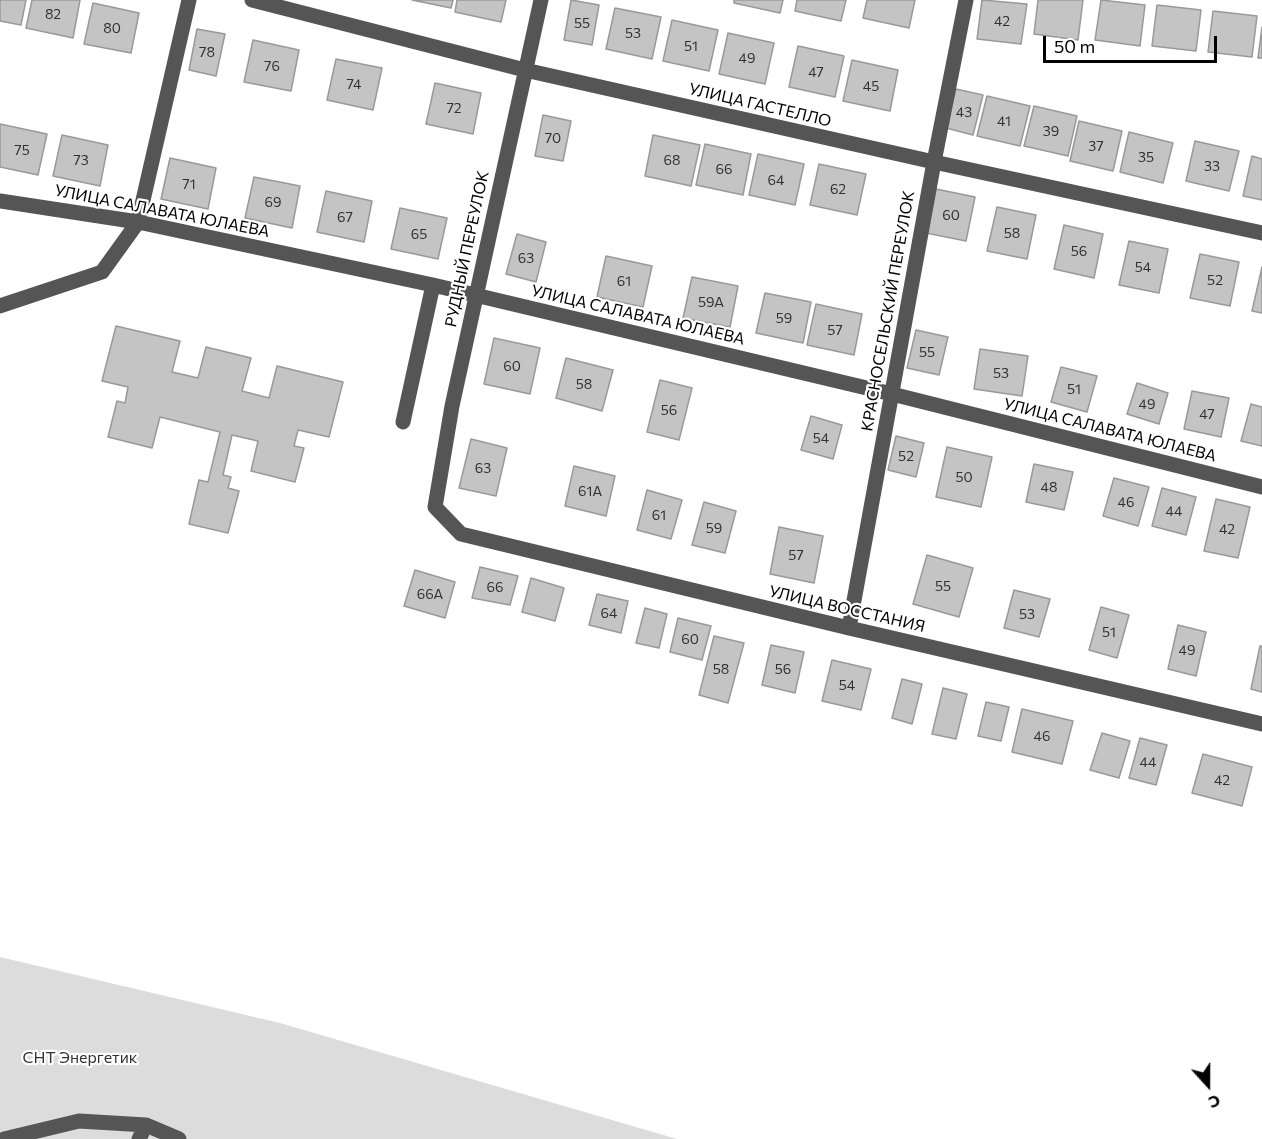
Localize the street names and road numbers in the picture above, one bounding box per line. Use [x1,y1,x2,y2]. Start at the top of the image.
street label: УЛИЦА ГАСТЕЛЛО [687,79,833,131]
street label: РУДНЫЙ ПЕРЕУЛОК [441,169,493,329]
street label: УЛИЦА САЛАВАТА ЮЛАЕВА [53,181,271,241]
street label: КРАСНОСЕЛЬСКИЙ ПЕРЕУЛОК [857,189,919,433]
street label: УЛИЦА САЛАВАТА ЮЛАЕВА [529,281,747,349]
street label: УЛИЦА САЛАВАТА ЮЛАЕВА [1002,394,1218,466]
street label: УЛИЦА ВОССТАНИЯ [767,582,927,636]

